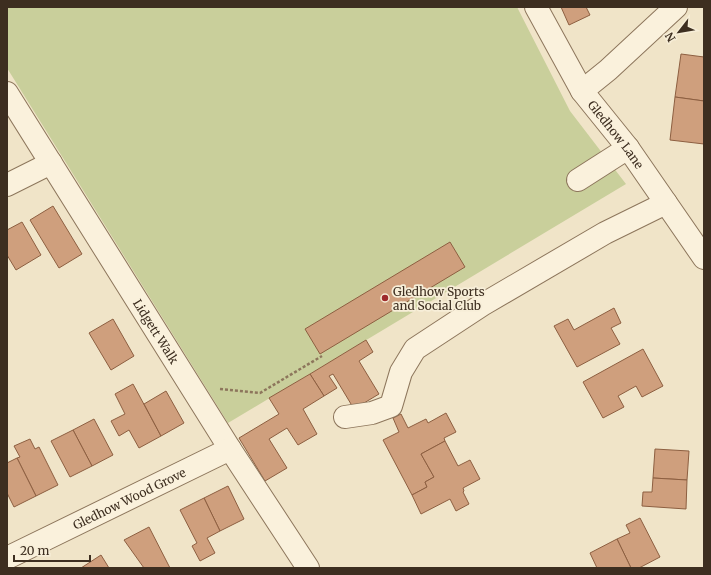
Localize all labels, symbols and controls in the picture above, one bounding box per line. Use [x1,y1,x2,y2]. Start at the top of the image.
north arrow [659,12,699,52]
text: N [662,30,679,44]
street label: Gledhow Lane [585,97,647,171]
place label: Gledhow Sports and Social Club [393,284,485,313]
marker: Gledhow Sports and Social Club [380,293,390,303]
street label: Lidgett Walk [130,296,182,367]
street label: Gledhow Wood Grove [70,464,188,532]
scale bar [14,537,90,563]
text: 20 m [20,543,49,558]

